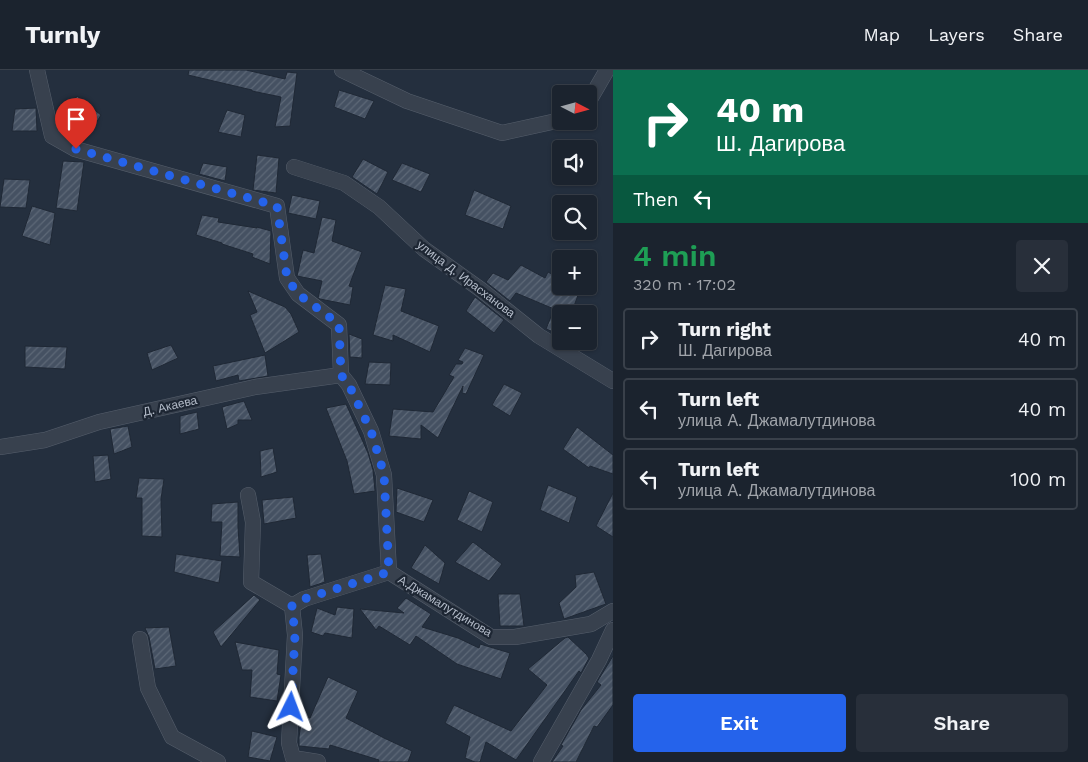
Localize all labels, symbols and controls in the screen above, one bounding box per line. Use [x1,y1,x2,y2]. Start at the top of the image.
text: Turnly [25,21,100,49]
text: Map [863,24,900,45]
text: Layers [928,24,985,45]
text: Share [1013,24,1063,45]
north arrow [552,85,598,130]
map controls [552,85,597,350]
text: 40 m [716,89,804,131]
icon: right [633,90,698,155]
pin [55,98,97,149]
icon: arrive [62,105,90,133]
text: Ш. Дагирова [716,131,845,156]
button: sound [552,140,597,185]
icon: left [689,185,717,213]
text: Then [633,188,679,211]
button: search [552,195,597,240]
street label: улица Д. Ирасханова [414,238,518,321]
text: 4 min [633,238,717,273]
button: close [1016,240,1068,292]
button: + [552,250,597,295]
text: 320 m · 17:02 [633,275,736,294]
button: − [552,305,597,350]
text: Turn right [678,318,771,341]
icon: right [635,325,663,353]
text: 40 m [1018,328,1066,351]
text: Ш. Дагирова [678,341,772,360]
text: Turn left [678,388,759,411]
street label: Д. Акаева [142,393,199,419]
icon: left [635,395,663,423]
text: 40 m [1018,398,1066,421]
text: улица А. Джамалутдинова [678,411,876,430]
text: Turn left [678,458,759,481]
icon: left [635,465,663,493]
text: 100 m [1010,468,1066,491]
text: улица А. Джамалутдинова [678,481,876,500]
street label: А.Джамалутдинова [396,572,495,640]
position arrow [264,680,316,732]
button: Exit [633,694,846,752]
button: Share [856,694,1068,752]

